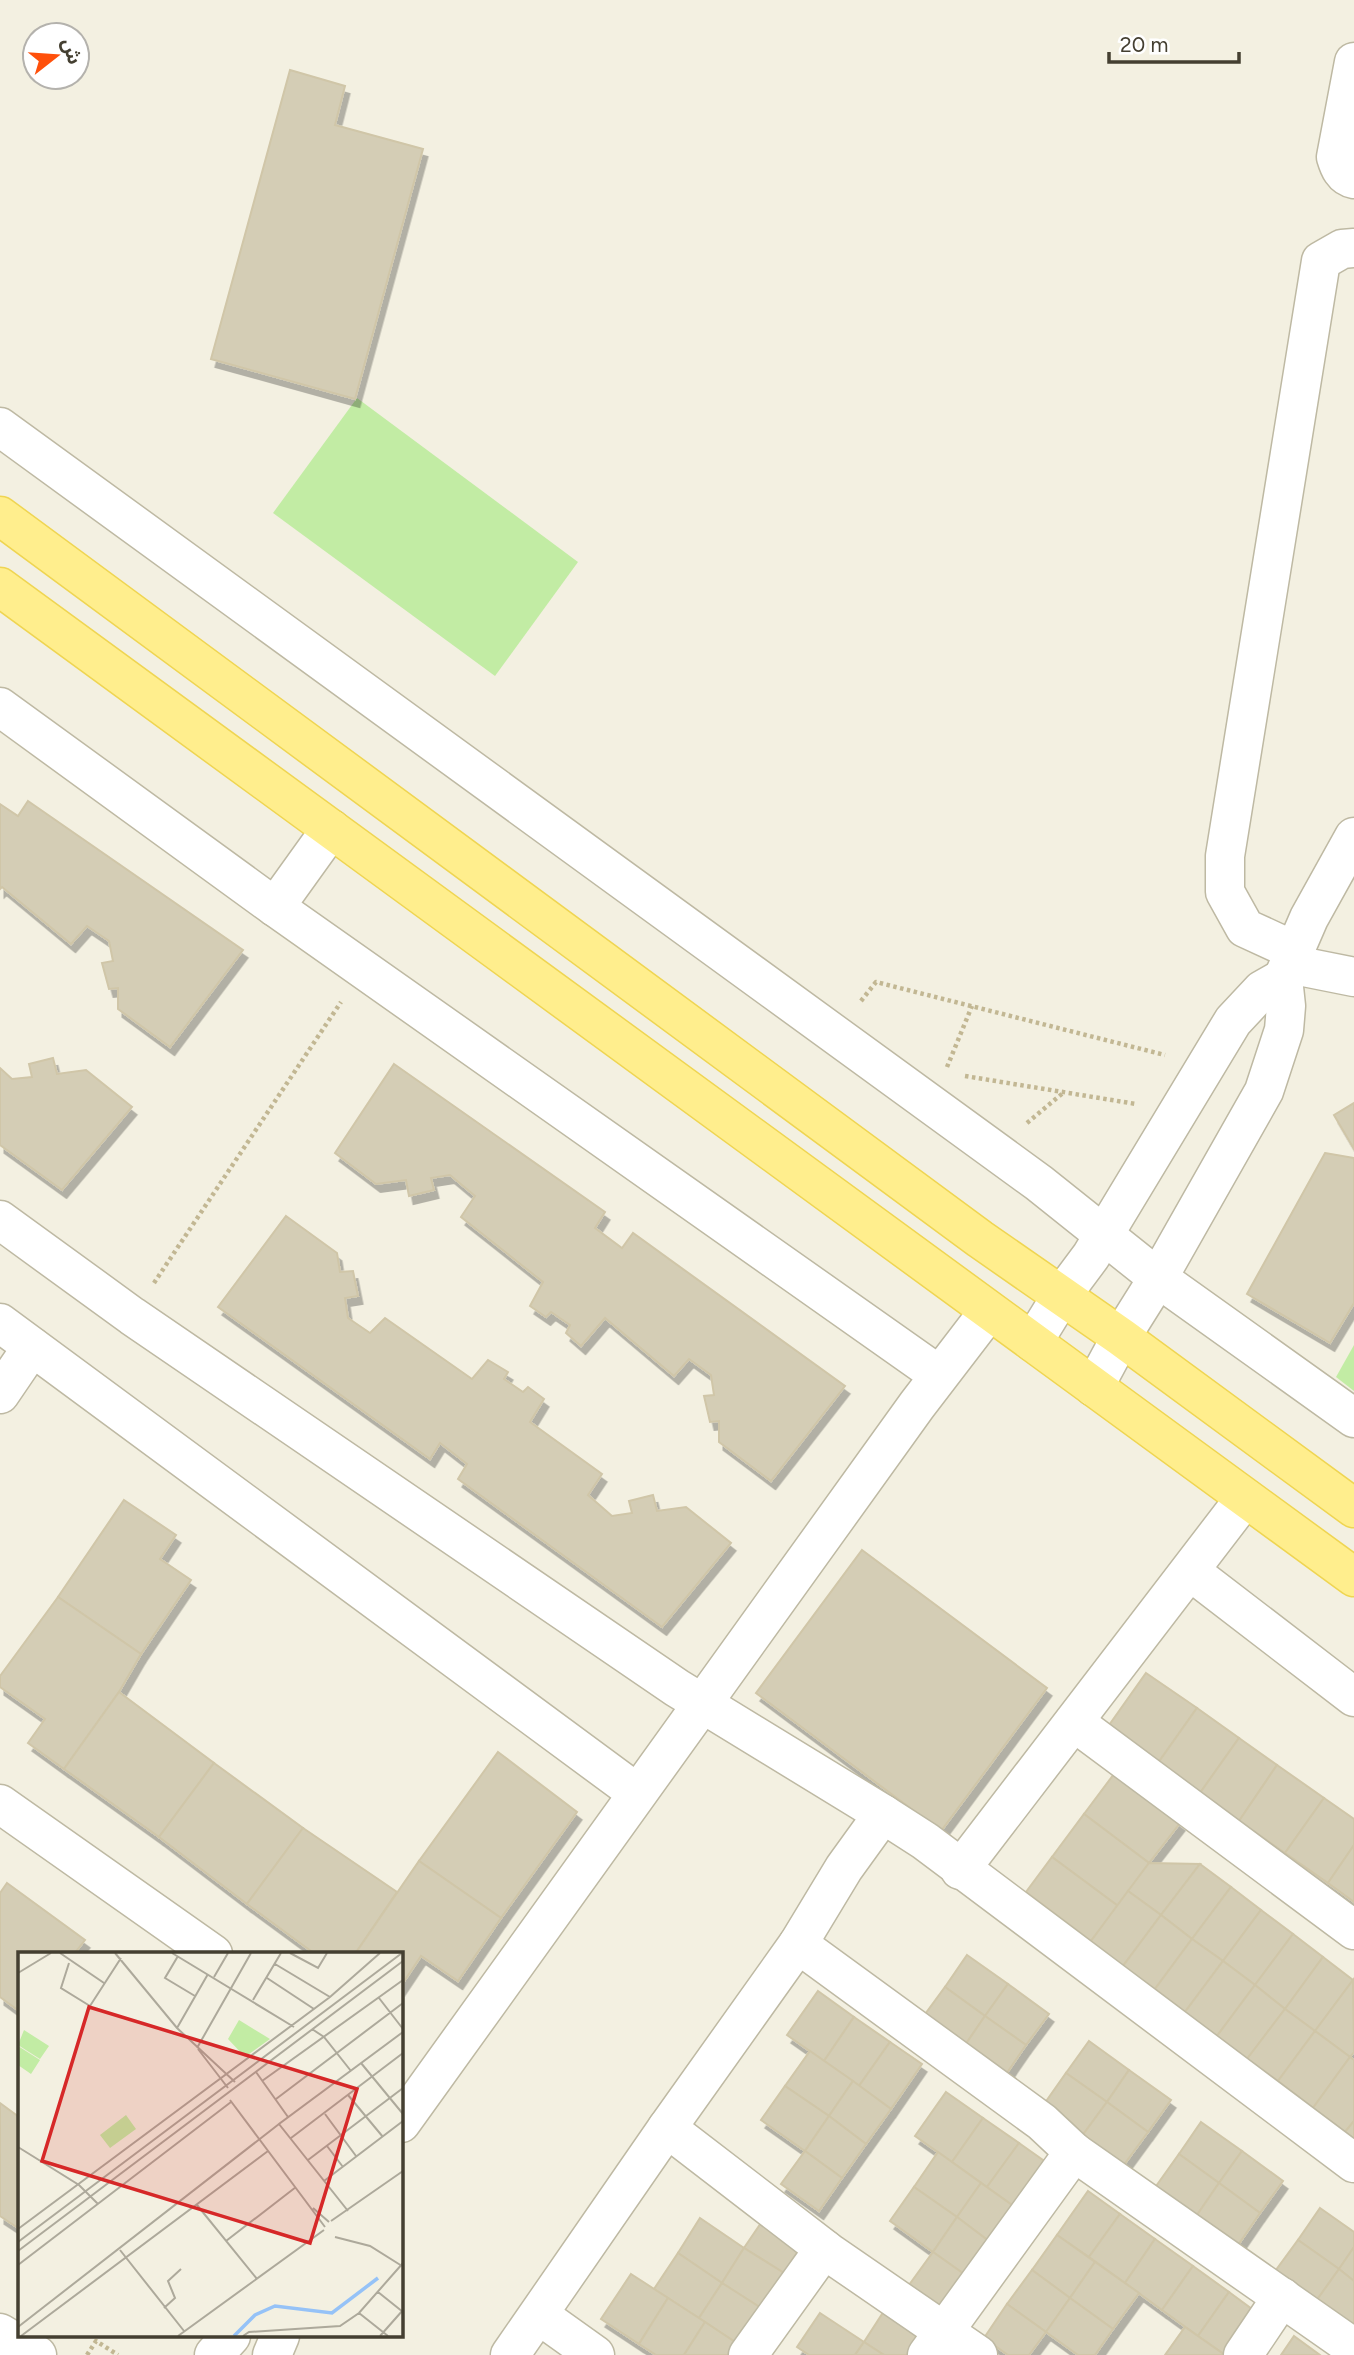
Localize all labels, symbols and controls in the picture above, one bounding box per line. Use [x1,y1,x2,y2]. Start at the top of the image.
north arrow [21,21,91,91]
scale bar [1109,21,1238,65]
text: 20 m [1120,32,1168,57]
text: ش [57,35,87,67]
inset map [18,1952,402,2338]

